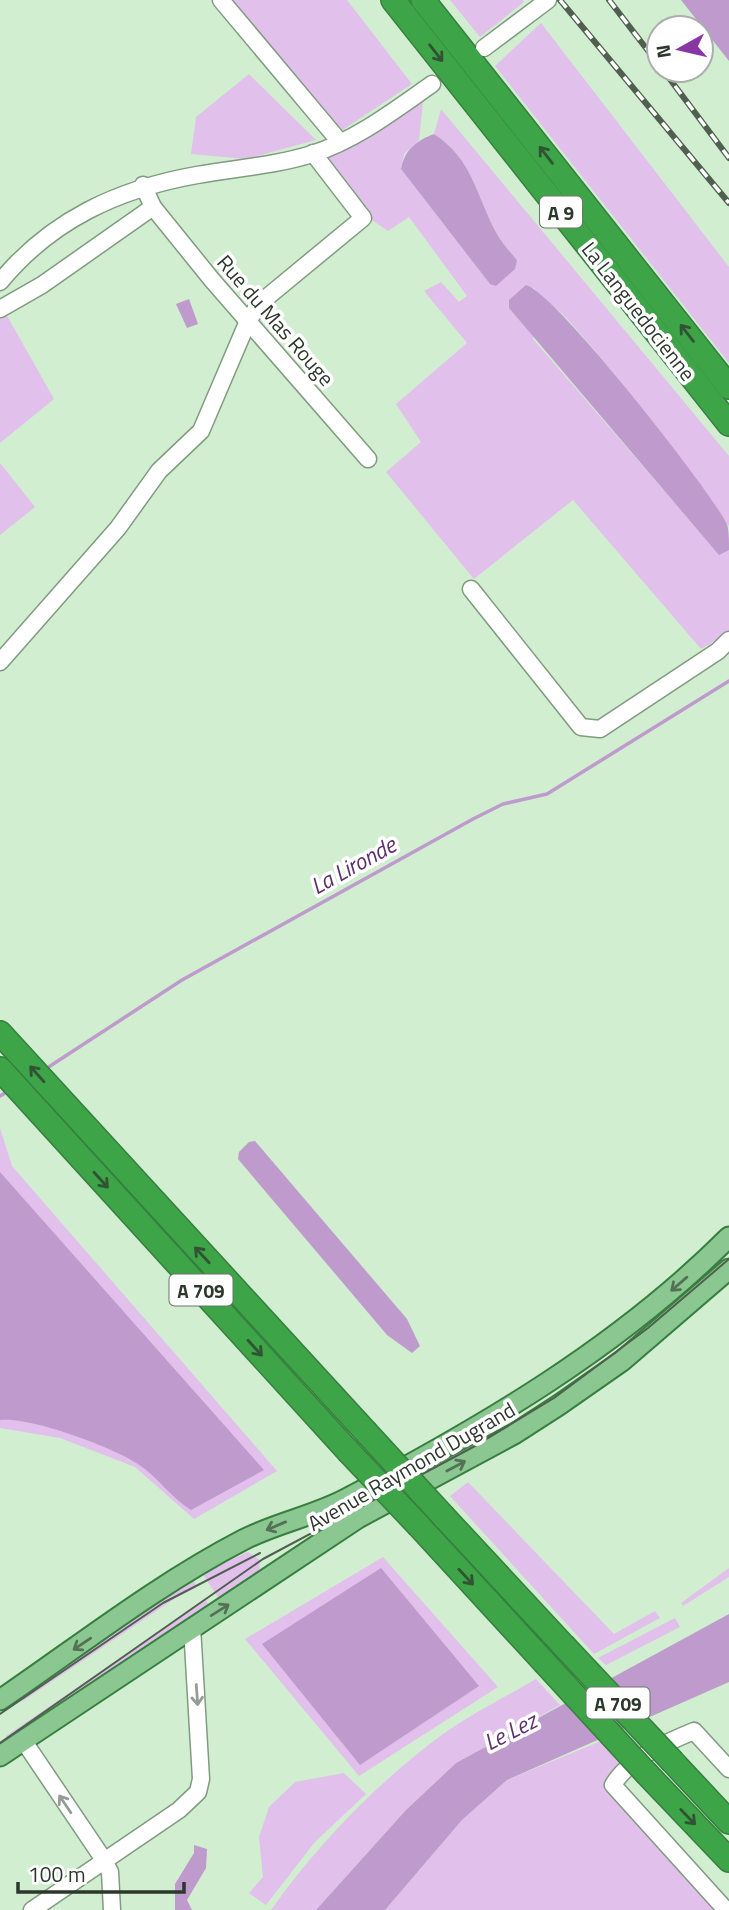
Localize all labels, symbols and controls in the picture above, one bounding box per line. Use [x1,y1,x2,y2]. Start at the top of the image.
north arrow [645,14,715,84]
text: N [647,43,678,60]
one-way arrow [428,44,443,62]
one-way arrow [538,146,553,164]
road number: A 9 [540,196,582,228]
street label: La Languedocienne [574,234,704,388]
street label: Rue du Mas Rouge [210,247,342,393]
one-way arrow [679,325,694,343]
water label: La Lironde [304,827,403,903]
one-way arrow [29,1065,45,1083]
one-way arrow [93,1171,109,1189]
one-way arrow [194,1247,211,1264]
road number: A 709 [170,1274,232,1306]
one-way arrow [670,1276,688,1292]
one-way arrow [246,1339,263,1356]
street label: Avenue Raymond Dugrand [301,1393,521,1539]
one-way arrow [445,1459,466,1472]
one-way arrow [266,1520,287,1533]
one-way arrow [457,1568,474,1585]
one-way arrow [210,1602,230,1616]
one-way arrow [73,1637,92,1651]
one-way arrow [191,1684,204,1706]
road number: A 709 [586,1688,650,1718]
water label: Le Lez [477,1702,545,1759]
one-way arrow [58,1795,73,1814]
one-way arrow [680,1808,697,1825]
scale bar [18,1850,184,1894]
text: 100 m [28,1858,85,1890]

